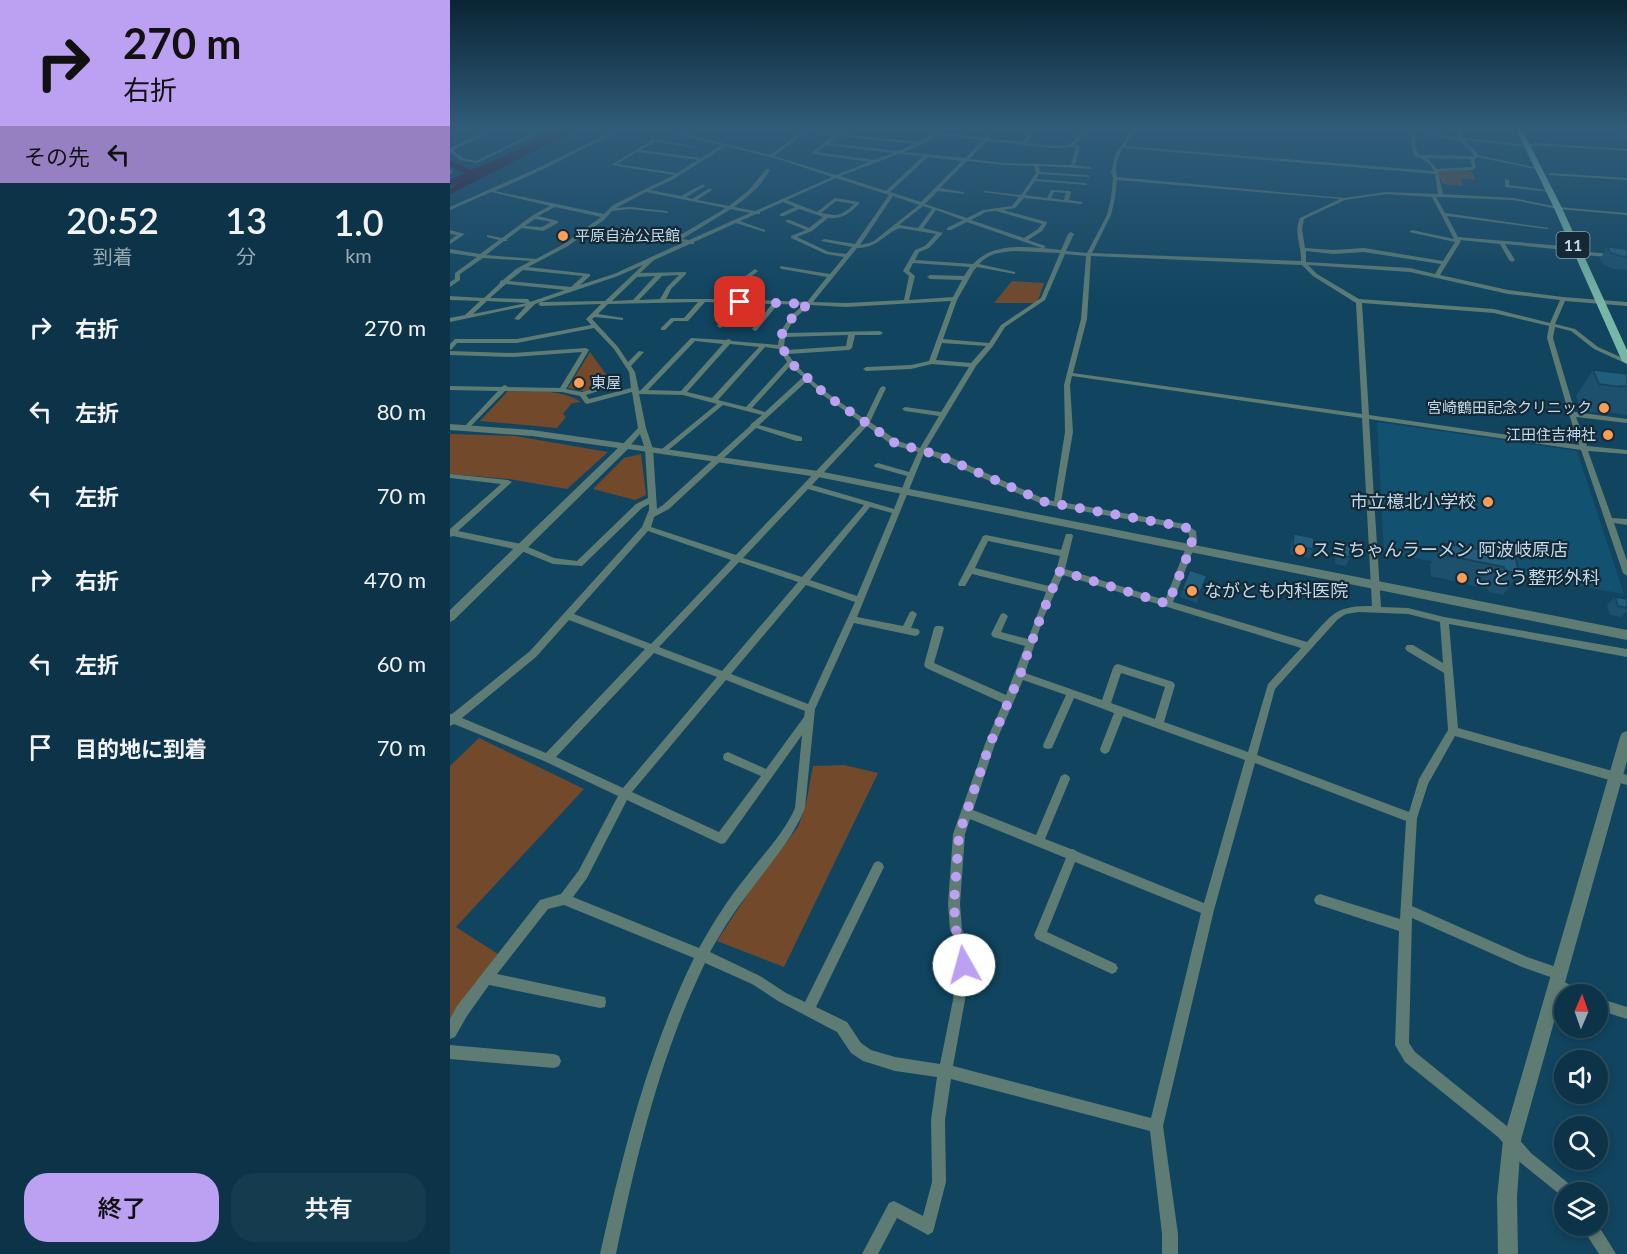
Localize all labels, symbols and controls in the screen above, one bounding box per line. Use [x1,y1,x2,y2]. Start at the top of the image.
text: 270 m [123,18,241,68]
icon: right [24,24,102,102]
text: 右折 [123,73,177,106]
icon: left [102,138,135,171]
text: その先 [24,143,90,170]
text: 20:52 [66,198,159,242]
text: 13 [225,198,267,242]
text: 1.0 [333,200,384,244]
place label: 平原自治公民館 [575,226,680,244]
marker: 平原自治公民館 [556,229,570,243]
road number: 11 [1556,232,1590,258]
text: km [345,243,372,267]
text: 到着 [93,244,133,268]
text: 分 [236,244,256,268]
pin [714,276,765,327]
icon: arrive [723,285,756,318]
icon: right [24,311,57,344]
text: 270 m [364,314,426,341]
text: 右折 [75,315,119,342]
place label: 東屋 [591,373,621,391]
marker: 東屋 [572,376,586,390]
icon: left [24,395,57,428]
text: 80 m [377,398,426,425]
place label: 宮崎鶴田記念クリニック [1427,398,1592,416]
text: 左折 [75,399,119,426]
marker: 宮崎鶴田記念クリニック [1597,401,1611,415]
place label: 江田住吉神社 [1506,425,1596,443]
marker: 江田住吉神社 [1601,428,1615,442]
icon: left [24,479,57,512]
text: 70 m [377,482,426,509]
text: 左折 [75,483,119,510]
place label: 市立檍北小学校 [1350,490,1476,512]
marker: 市立檍北小学校 [1481,495,1495,509]
place label: スミちゃんラーメン 阿波岐原店 [1312,538,1568,560]
marker: スミちゃんラーメン 阿波岐原店 [1293,543,1307,557]
icon: right [24,563,57,596]
text: 470 m [364,566,426,593]
place label: ごとう整形外科 [1474,566,1600,588]
text: 右折 [75,567,119,594]
marker: ごとう整形外科 [1455,571,1469,585]
place label: ながとも内科医院 [1204,579,1348,601]
marker: ながとも内科医院 [1185,584,1199,598]
icon: left [24,647,57,680]
text: 60 m [377,650,426,677]
text: 左折 [75,651,119,678]
icon: arrive [24,731,57,764]
text: 70 m [377,734,426,761]
text: 目的地に到着 [75,735,207,762]
position arrow [932,933,996,997]
north arrow [1554,984,1608,1038]
map controls [1554,984,1608,1236]
button: sound [1554,1050,1608,1104]
button: search [1554,1116,1608,1170]
button: 終了 [24,1173,219,1242]
button: 共有 [231,1173,426,1242]
button: layers [1554,1182,1608,1236]

